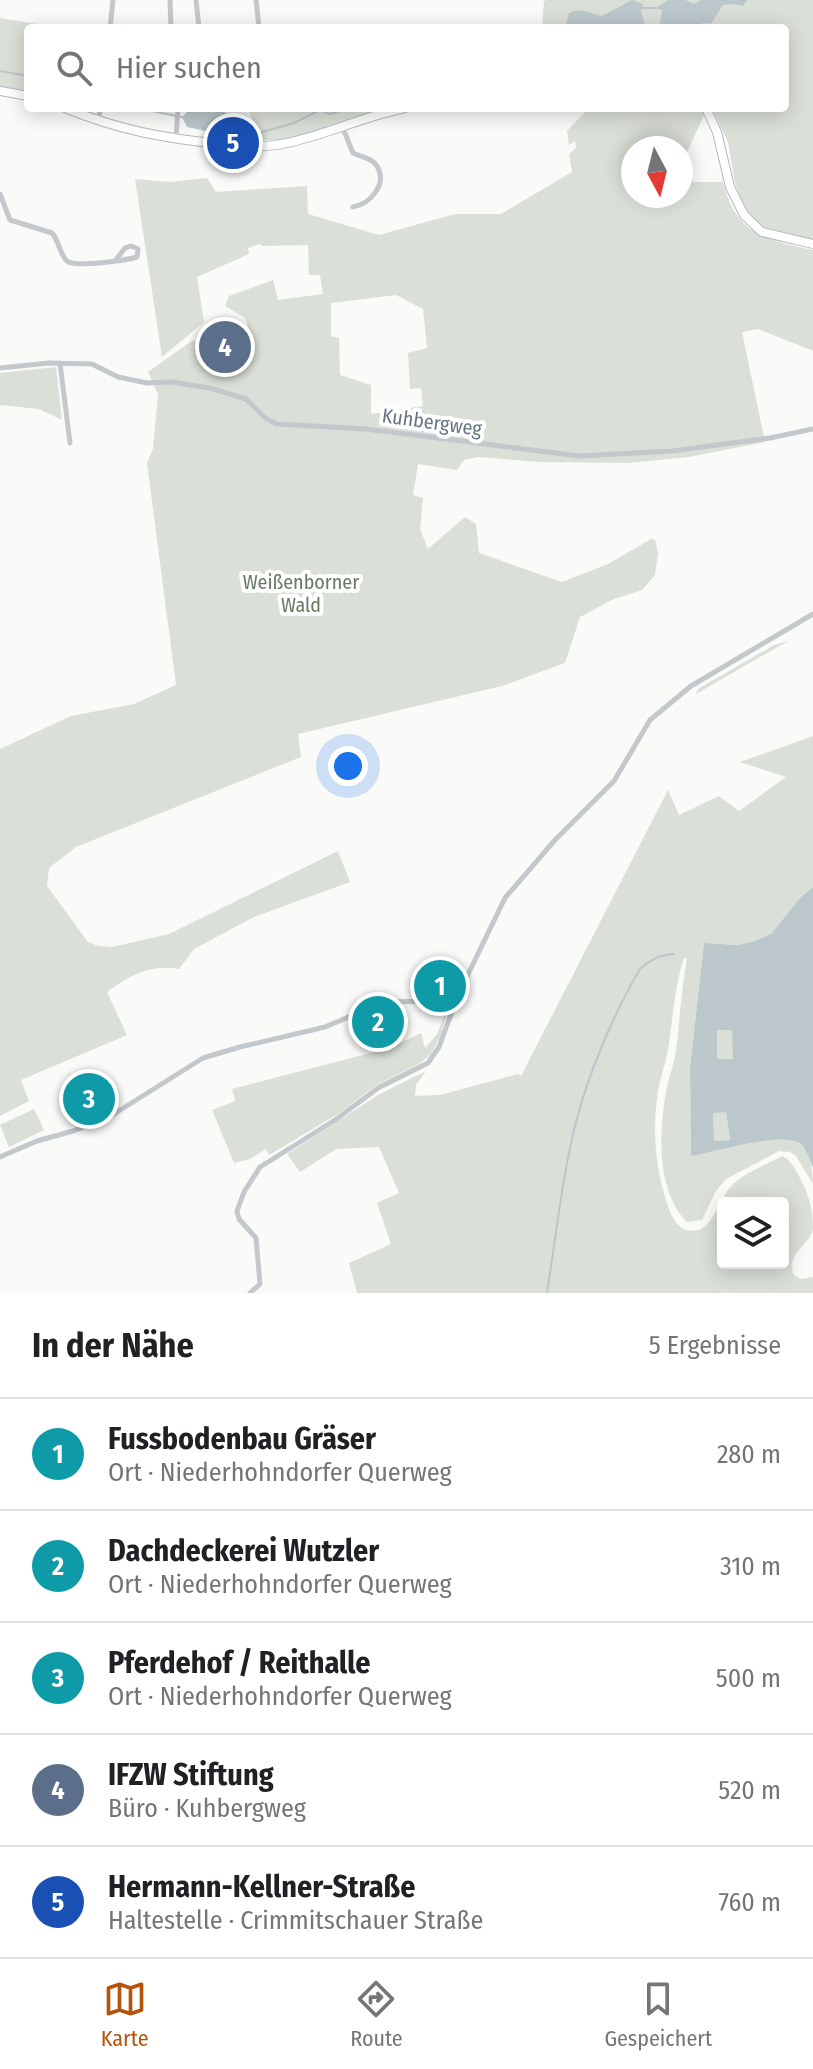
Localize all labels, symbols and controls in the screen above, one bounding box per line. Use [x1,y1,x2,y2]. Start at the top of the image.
search box [24,24,789,112]
icon: search [52,46,96,90]
text: Hier suchen [116,50,262,86]
pin: 5 [207,113,259,173]
north arrow [621,136,693,208]
pin: 4 [199,317,251,377]
street label: Kuhbergweg [381,403,484,441]
park label: Weißenborner Wald [243,570,359,617]
your location [328,746,368,786]
pin: 1 [414,956,466,1016]
pin: 2 [352,992,404,1052]
pin: 3 [63,1069,115,1129]
map controls [717,1197,789,1269]
button: layers [717,1197,789,1269]
text: In der Nähe [32,1325,194,1366]
text: 5 Ergebnisse [649,1330,781,1361]
text: Fussbodenbau Gräser [108,1421,376,1457]
text: 1 [53,1439,64,1470]
text: 280 m [717,1439,781,1470]
text: Ort · Niederhohndorfer Querweg [108,1457,452,1488]
text: Dachdeckerei Wutzler [108,1533,379,1569]
text: 2 [52,1551,64,1582]
text: 310 m [720,1551,781,1582]
text: Ort · Niederhohndorfer Querweg [108,1569,452,1600]
text: Pferdehof / Reithalle [108,1645,371,1681]
text: 3 [52,1663,64,1694]
text: 500 m [716,1663,781,1694]
text: Ort · Niederhohndorfer Querweg [108,1681,452,1712]
text: IFZW Stiftung [108,1757,274,1793]
text: 4 [51,1775,65,1806]
text: 520 m [718,1775,781,1806]
text: Büro · Kuhbergweg [108,1793,306,1824]
text: Hermann-Kellner-Straße [108,1869,415,1905]
text: 5 [52,1887,64,1918]
text: 760 m [719,1887,781,1918]
text: Haltestelle · Crimmitschauer Straße [108,1905,483,1936]
tab: Karte [101,1977,149,2052]
tab: Route [350,1977,403,2052]
tab: Gespeichert [604,1977,712,2052]

